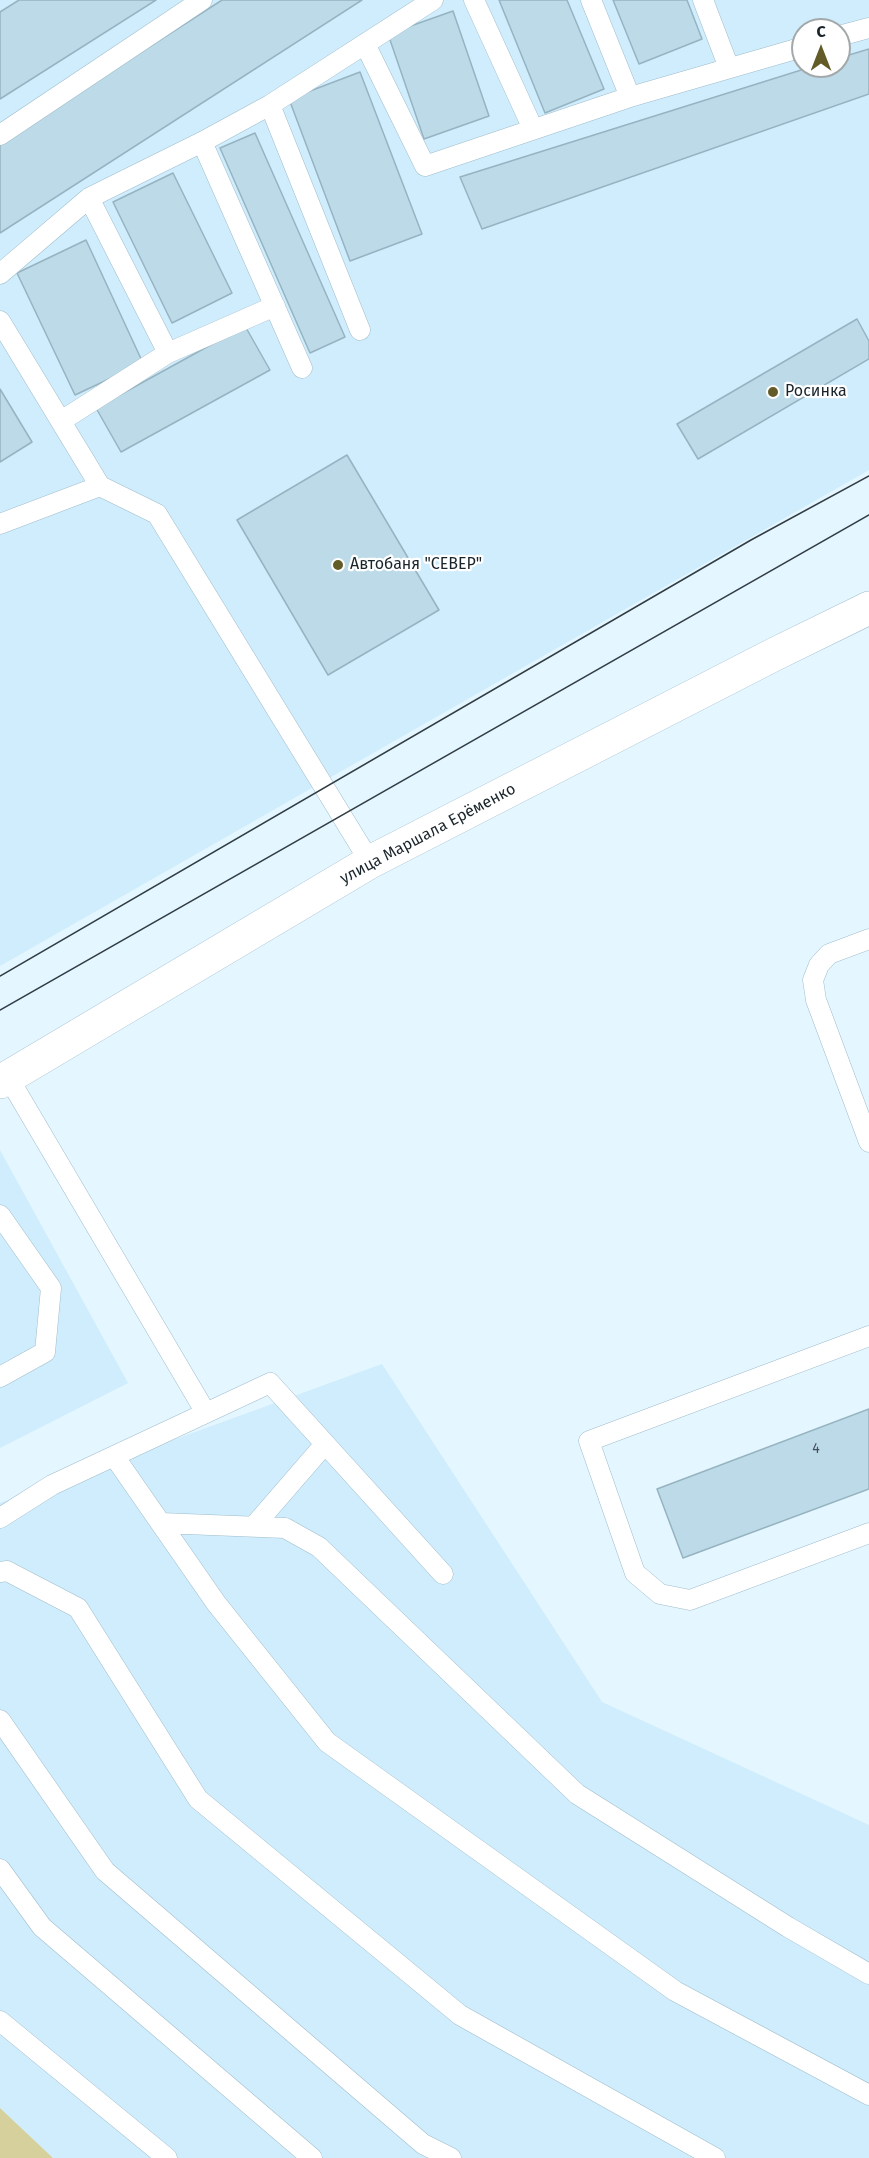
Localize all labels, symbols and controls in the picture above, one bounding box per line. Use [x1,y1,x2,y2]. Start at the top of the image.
north arrow [791,18,851,78]
text: С [816,22,826,41]
place label: Росинка [785,382,847,402]
marker: Росинка [766,385,780,399]
place label: Автобаня "СЕВЕР" [350,555,482,575]
marker: Автобаня "СЕВЕР" [331,558,345,572]
street label: улица Маршала Ерёменко [337,779,519,889]
house number: 4 [812,1441,820,1457]

